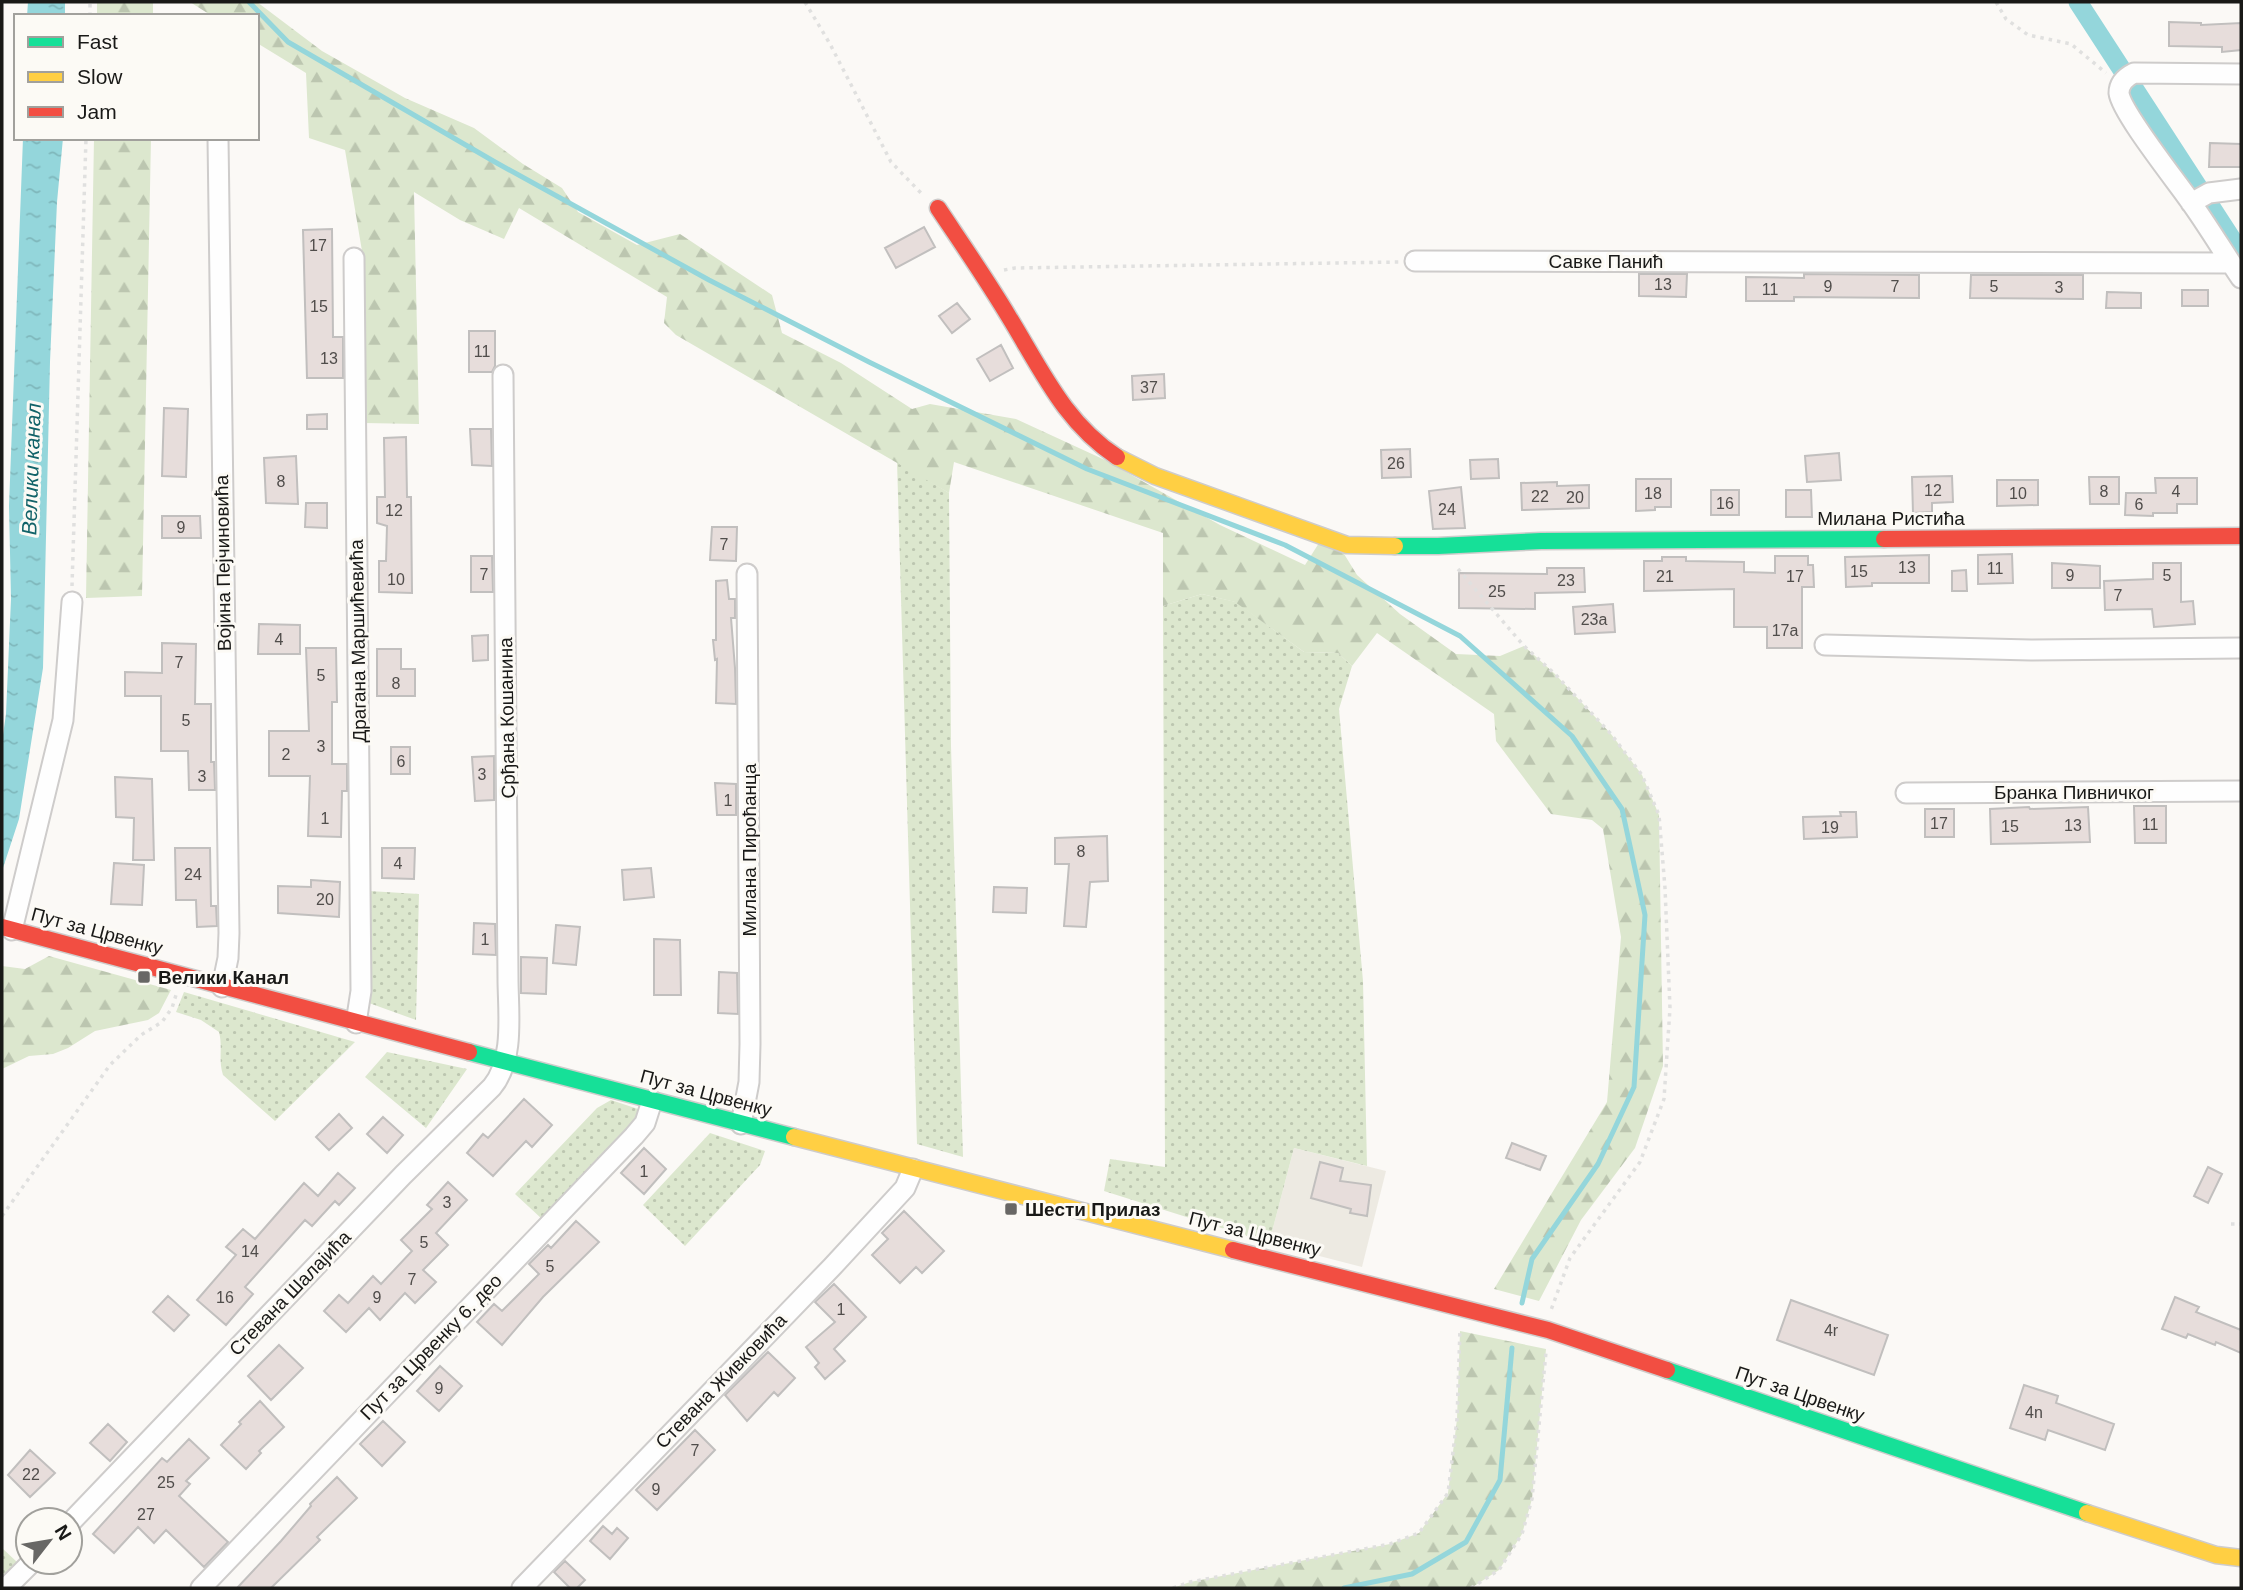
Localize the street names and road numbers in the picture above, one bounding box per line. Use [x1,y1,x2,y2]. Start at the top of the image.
street label: Савке Панић [1549,251,1663,272]
street label: Војина Пејчиновића [211,474,235,651]
street label: Милана Ристића [1817,508,1965,529]
street label: Драгана Маршићевића [346,539,370,743]
street label: Срђана Кошанина [495,637,519,799]
street label: Милана Пироћанца [739,763,760,936]
street label: Бранка Пивничког [1994,782,2154,803]
street label: Пут за Црвенку [29,903,166,959]
street label: Пут за Црвенку [638,1065,775,1121]
street label: Пут за Црвенку [1187,1207,1324,1261]
street label: Стевана Шалајића [225,1226,355,1360]
street label: Пут за Црвенку 6. део [356,1270,506,1424]
street label: Стевана Живковића [651,1309,791,1453]
street label: Пут за Црвенку [1733,1362,1868,1426]

